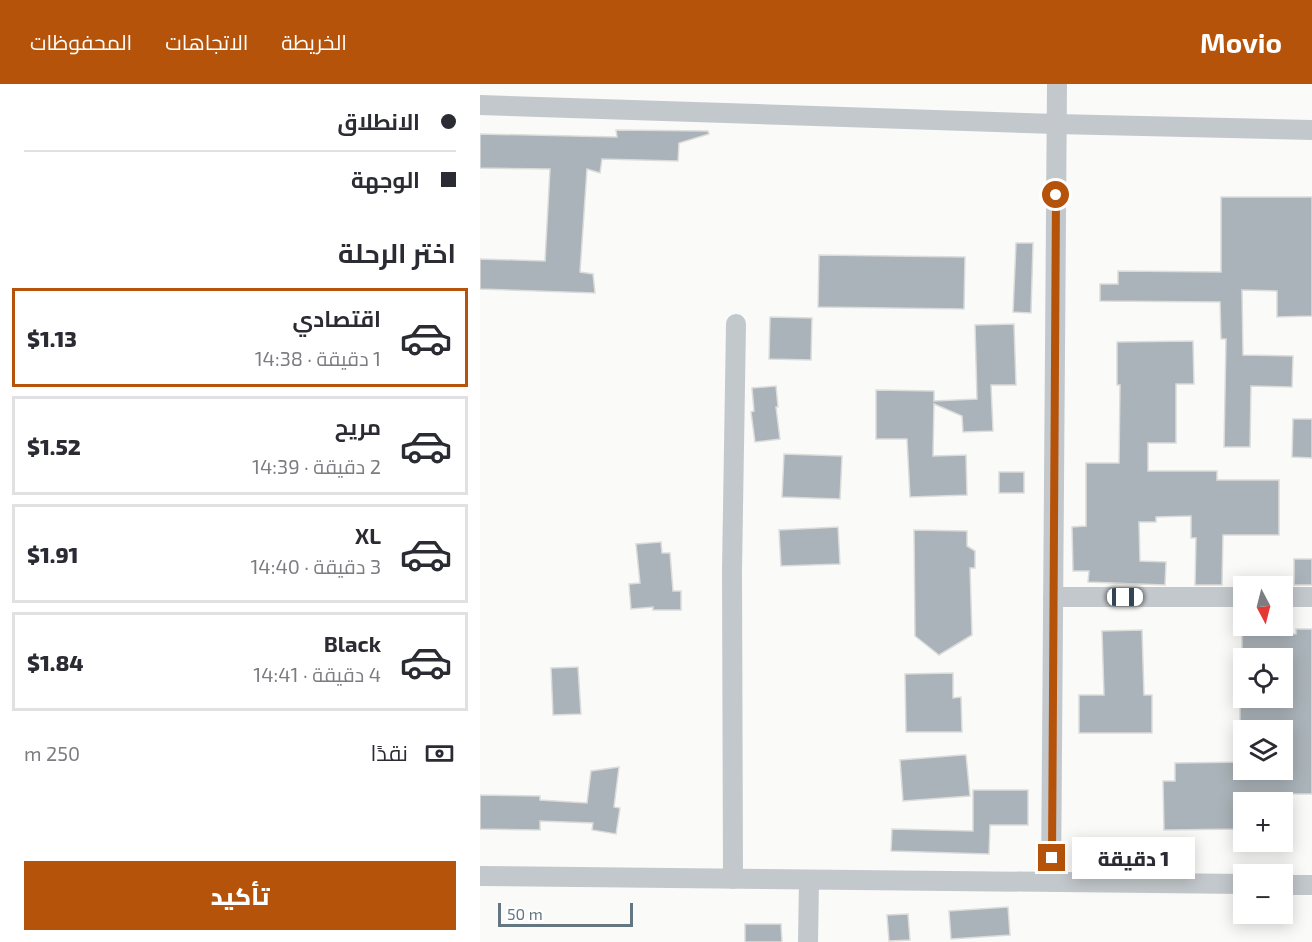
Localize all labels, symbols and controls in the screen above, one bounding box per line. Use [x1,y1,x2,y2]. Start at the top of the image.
text: Movio [1200,25,1282,59]
text: المحفوظات [30,29,132,54]
text: الاتجاهات [165,29,248,54]
text: الخريطة [281,29,347,54]
text: الانطلاق [337,108,420,134]
text: الوجهة [351,166,420,192]
route start [1042,181,1069,208]
text: اختر الرحلة [338,236,456,268]
text: اقتصادي [292,305,381,331]
icon: car [399,311,453,365]
text: $1.13 [27,325,77,351]
text: 1 دقيقة · 14:38 [255,346,381,370]
text: مريح [335,413,381,439]
icon: car [399,419,453,473]
text: $1.52 [27,433,81,459]
text: 2 دقيقة · 14:39 [252,454,381,478]
text: XL [355,522,381,548]
icon: car [399,527,453,581]
text: $1.91 [27,541,79,567]
text: 3 دقيقة · 14:40 [250,554,381,578]
north arrow [1233,576,1293,636]
map controls [1233,576,1293,924]
car [1107,588,1143,606]
text: Black [324,630,381,656]
icon: car [399,635,453,689]
button: locate [1233,648,1293,708]
text: $1.84 [27,649,84,675]
text: 4 دقيقة · 14:41 [253,662,381,686]
button: layers [1233,720,1293,780]
icon: cash [423,737,456,770]
text: نقدًا [370,739,408,765]
text: 250 m [24,741,80,765]
button: + [1233,792,1293,852]
callout: 1 دقيقة [1073,837,1196,879]
route end [1038,844,1065,871]
text: 1 دقيقة [1098,846,1169,870]
button: تأكيد [24,861,456,930]
button: − [1233,864,1293,924]
scale bar [498,900,633,928]
text: 50 m [507,904,543,923]

